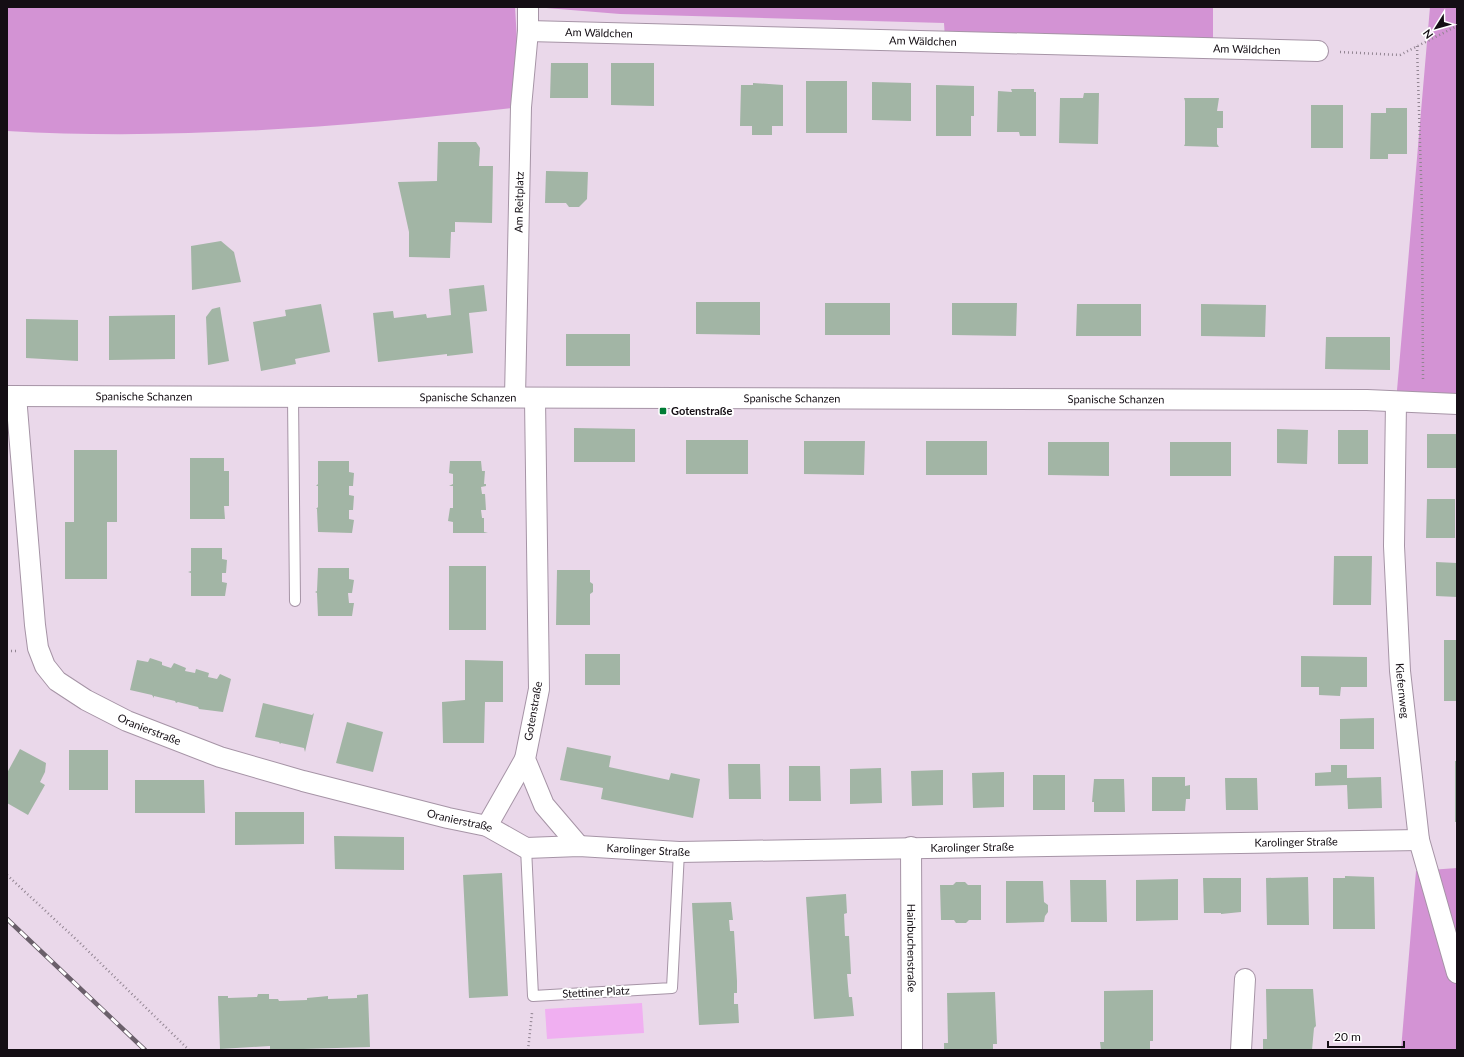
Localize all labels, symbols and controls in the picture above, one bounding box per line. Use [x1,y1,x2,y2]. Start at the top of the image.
north arrow [1416,8,1456,48]
street label: Am Wäldchen [565,25,633,40]
text: N [1420,27,1435,42]
street label: Am Wäldchen [889,33,957,48]
street label: Am Wäldchen [1213,41,1281,56]
street label: Am Reitplatz [511,171,526,233]
street label: Spanische Schanzen [96,389,192,403]
street label: Spanische Schanzen [420,390,516,403]
street label: Spanische Schanzen [744,391,840,404]
street label: Spanische Schanzen [1068,392,1164,405]
place label: Gotenstraße [671,404,732,417]
marker: Gotenstraße [658,406,668,416]
street label: Kiefernweg [1394,663,1412,719]
street label: Gotenstraße [521,680,544,742]
street label: Oranierstraße [116,710,183,747]
street label: Oranierstraße [426,806,496,834]
street label: Karolinger Straße [1254,834,1338,849]
street label: Karolinger Straße [930,840,1014,854]
street label: Karolinger Straße [606,841,690,858]
street label: Hainbuchenstraße [905,904,919,992]
street label: Stettiner Platz [562,983,630,1000]
scale bar [1328,1023,1404,1049]
text: 20 m [1334,1029,1361,1044]

